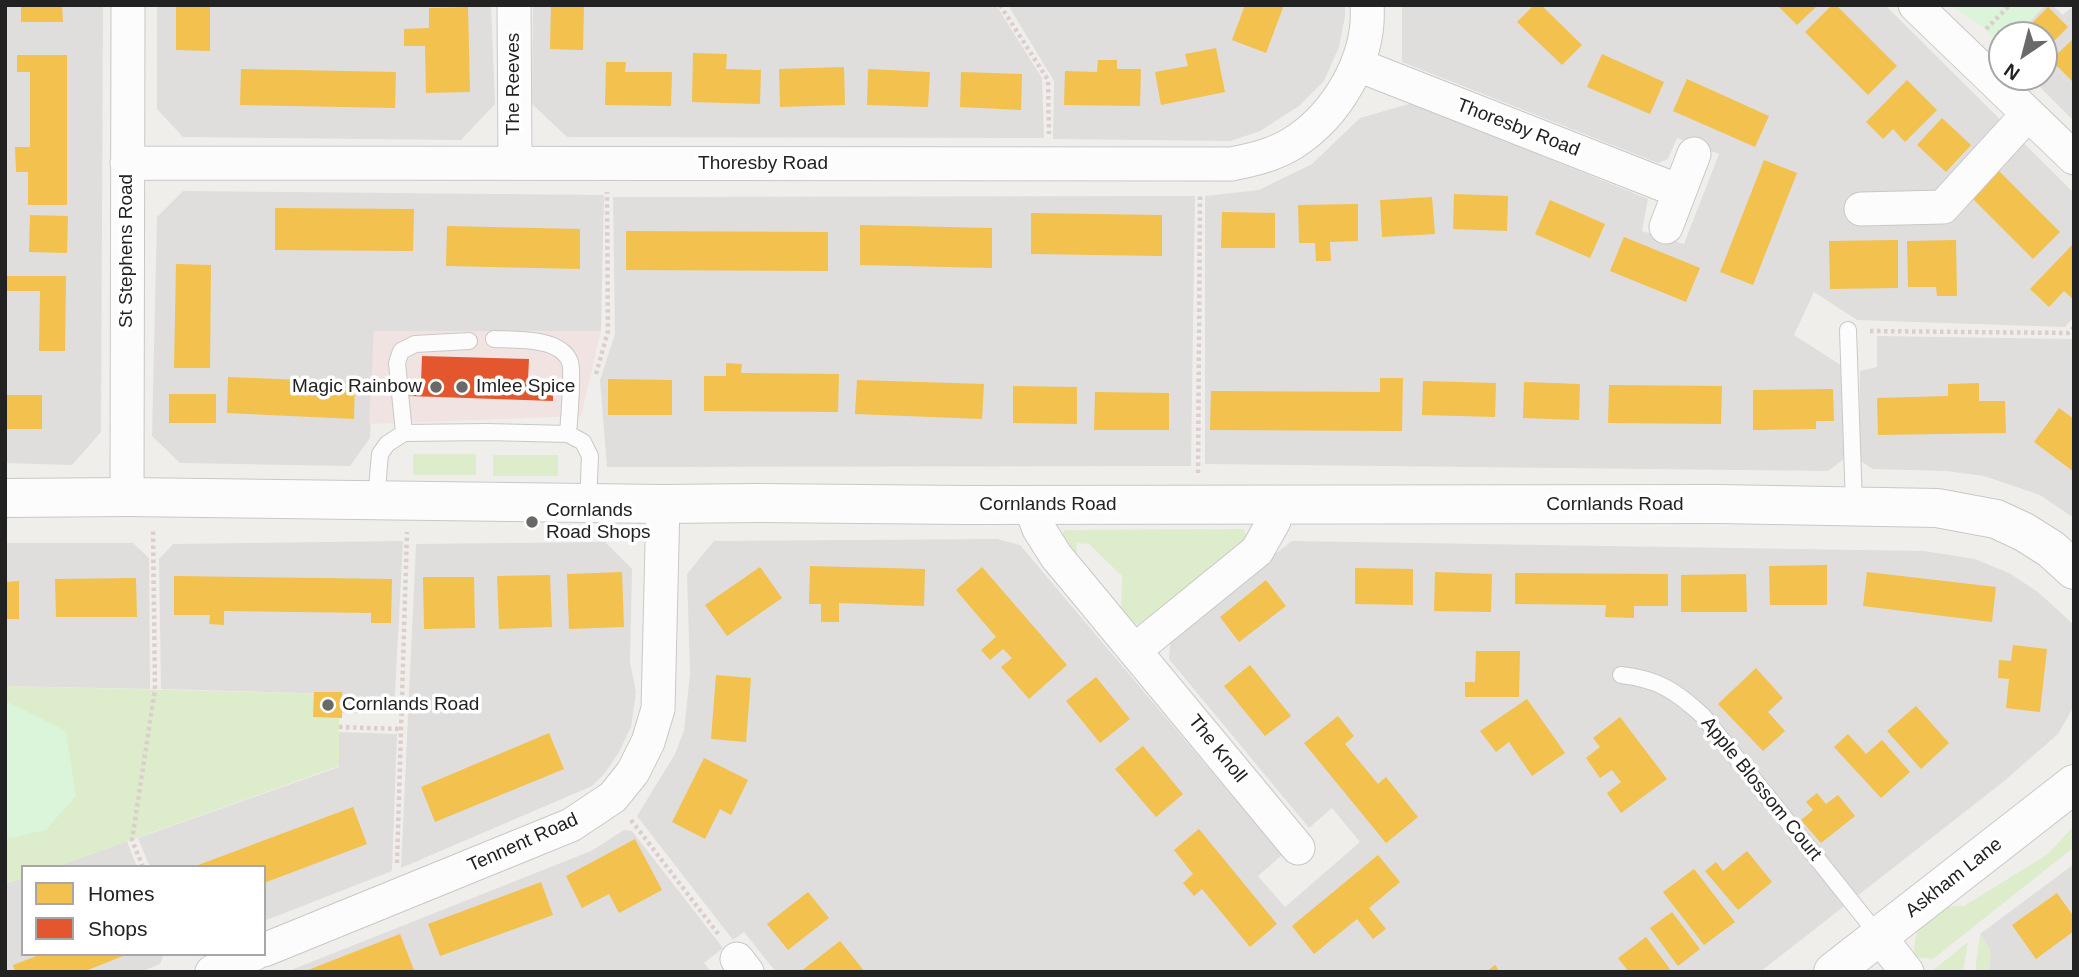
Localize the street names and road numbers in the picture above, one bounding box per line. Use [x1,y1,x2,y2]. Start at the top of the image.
street label: The Reeves [503,33,525,135]
street label: Thoresby Road [1453,94,1583,162]
street label: Thoresby Road [698,153,828,175]
street label: St Stephens Road [116,174,138,328]
street label: Cornlands Road [979,494,1117,516]
street label: Cornlands Road [1546,494,1684,516]
street label: The Knoll [1183,711,1251,787]
street label: Apple Blossom Court [1696,712,1826,866]
street label: Tennent Road [464,809,582,877]
street label: Askham Lane [1901,833,2007,923]

